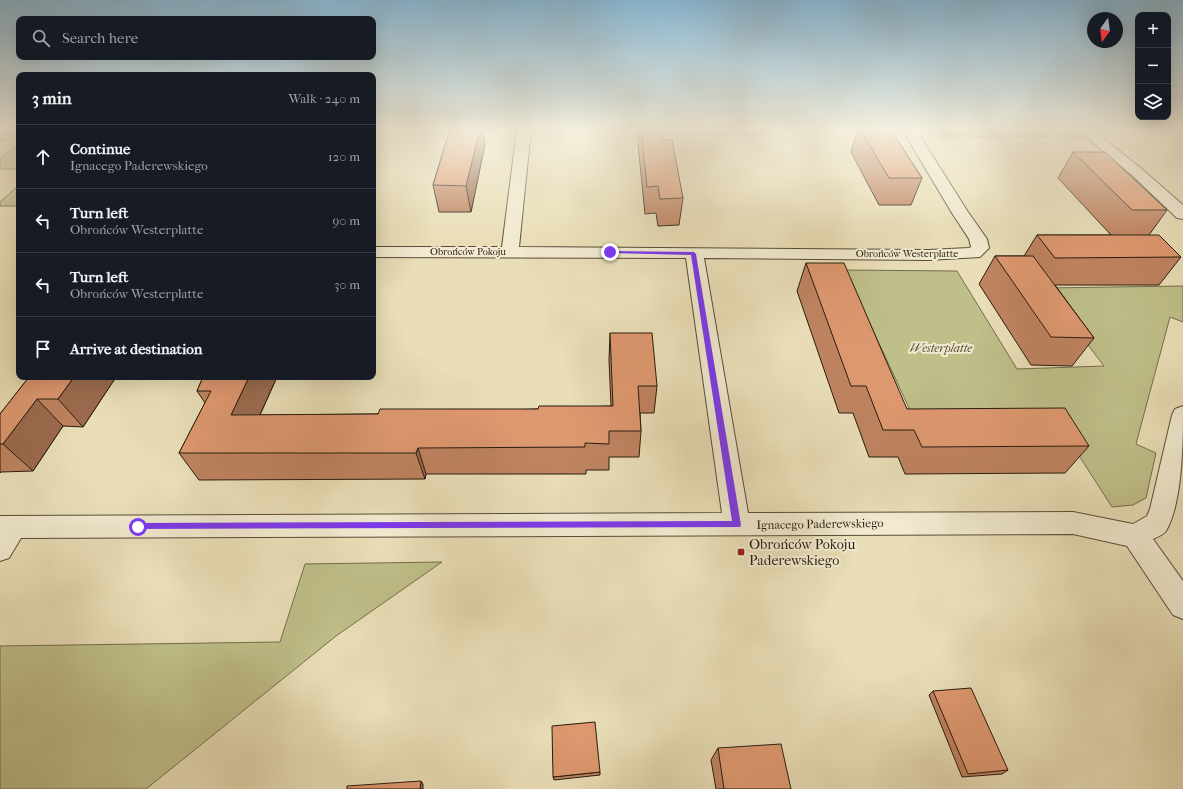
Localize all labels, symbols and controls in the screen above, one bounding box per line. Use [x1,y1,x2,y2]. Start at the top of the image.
north arrow [1087,12,1123,48]
map controls [1135,12,1171,120]
button: + [1135,12,1171,48]
search box [16,16,376,60]
icon: search [30,27,52,49]
text: Search here [62,29,138,47]
button: − [1135,48,1171,84]
button: layers [1135,84,1171,120]
text: 3 min [32,88,72,108]
text: Walk · 240 m [288,91,360,106]
text: Continue [70,140,130,158]
icon: ahead [32,146,54,168]
text: 120 m [328,149,360,164]
text: Ignacego Paderewskiego [70,158,208,173]
text: Turn left [70,204,128,222]
icon: left [32,210,54,232]
text: 90 m [332,213,360,228]
text: Obrońców Westerplatte [70,222,203,237]
route end [601,243,619,261]
street label: Obrońców Pokoju [430,246,506,258]
street label: Obrońców Westerplatte [856,248,958,260]
text: Turn left [70,268,128,286]
icon: left [32,274,54,296]
text: 30 m [334,277,360,292]
text: Obrońców Westerplatte [70,286,203,301]
icon: arrive [32,338,54,360]
text: Arrive at destination [70,340,202,358]
park label: Westerplatte [910,341,973,355]
street label: Ignacego Paderewskiego [756,516,884,532]
route start [129,518,147,536]
place label: Obrońców Pokoju Paderewskiego [749,536,855,569]
marker: Obrońców Pokoju Paderewskiego [736,547,746,557]

